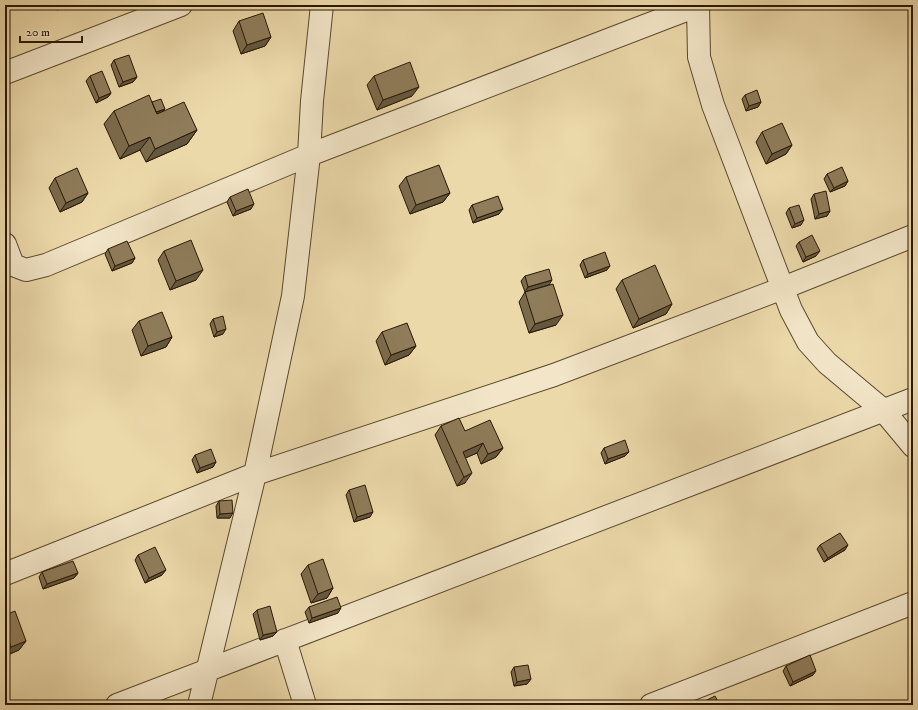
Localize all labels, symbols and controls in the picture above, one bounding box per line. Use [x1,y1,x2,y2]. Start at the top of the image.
scale bar [20,18,82,44]
text: 20 m [26,25,50,40]

